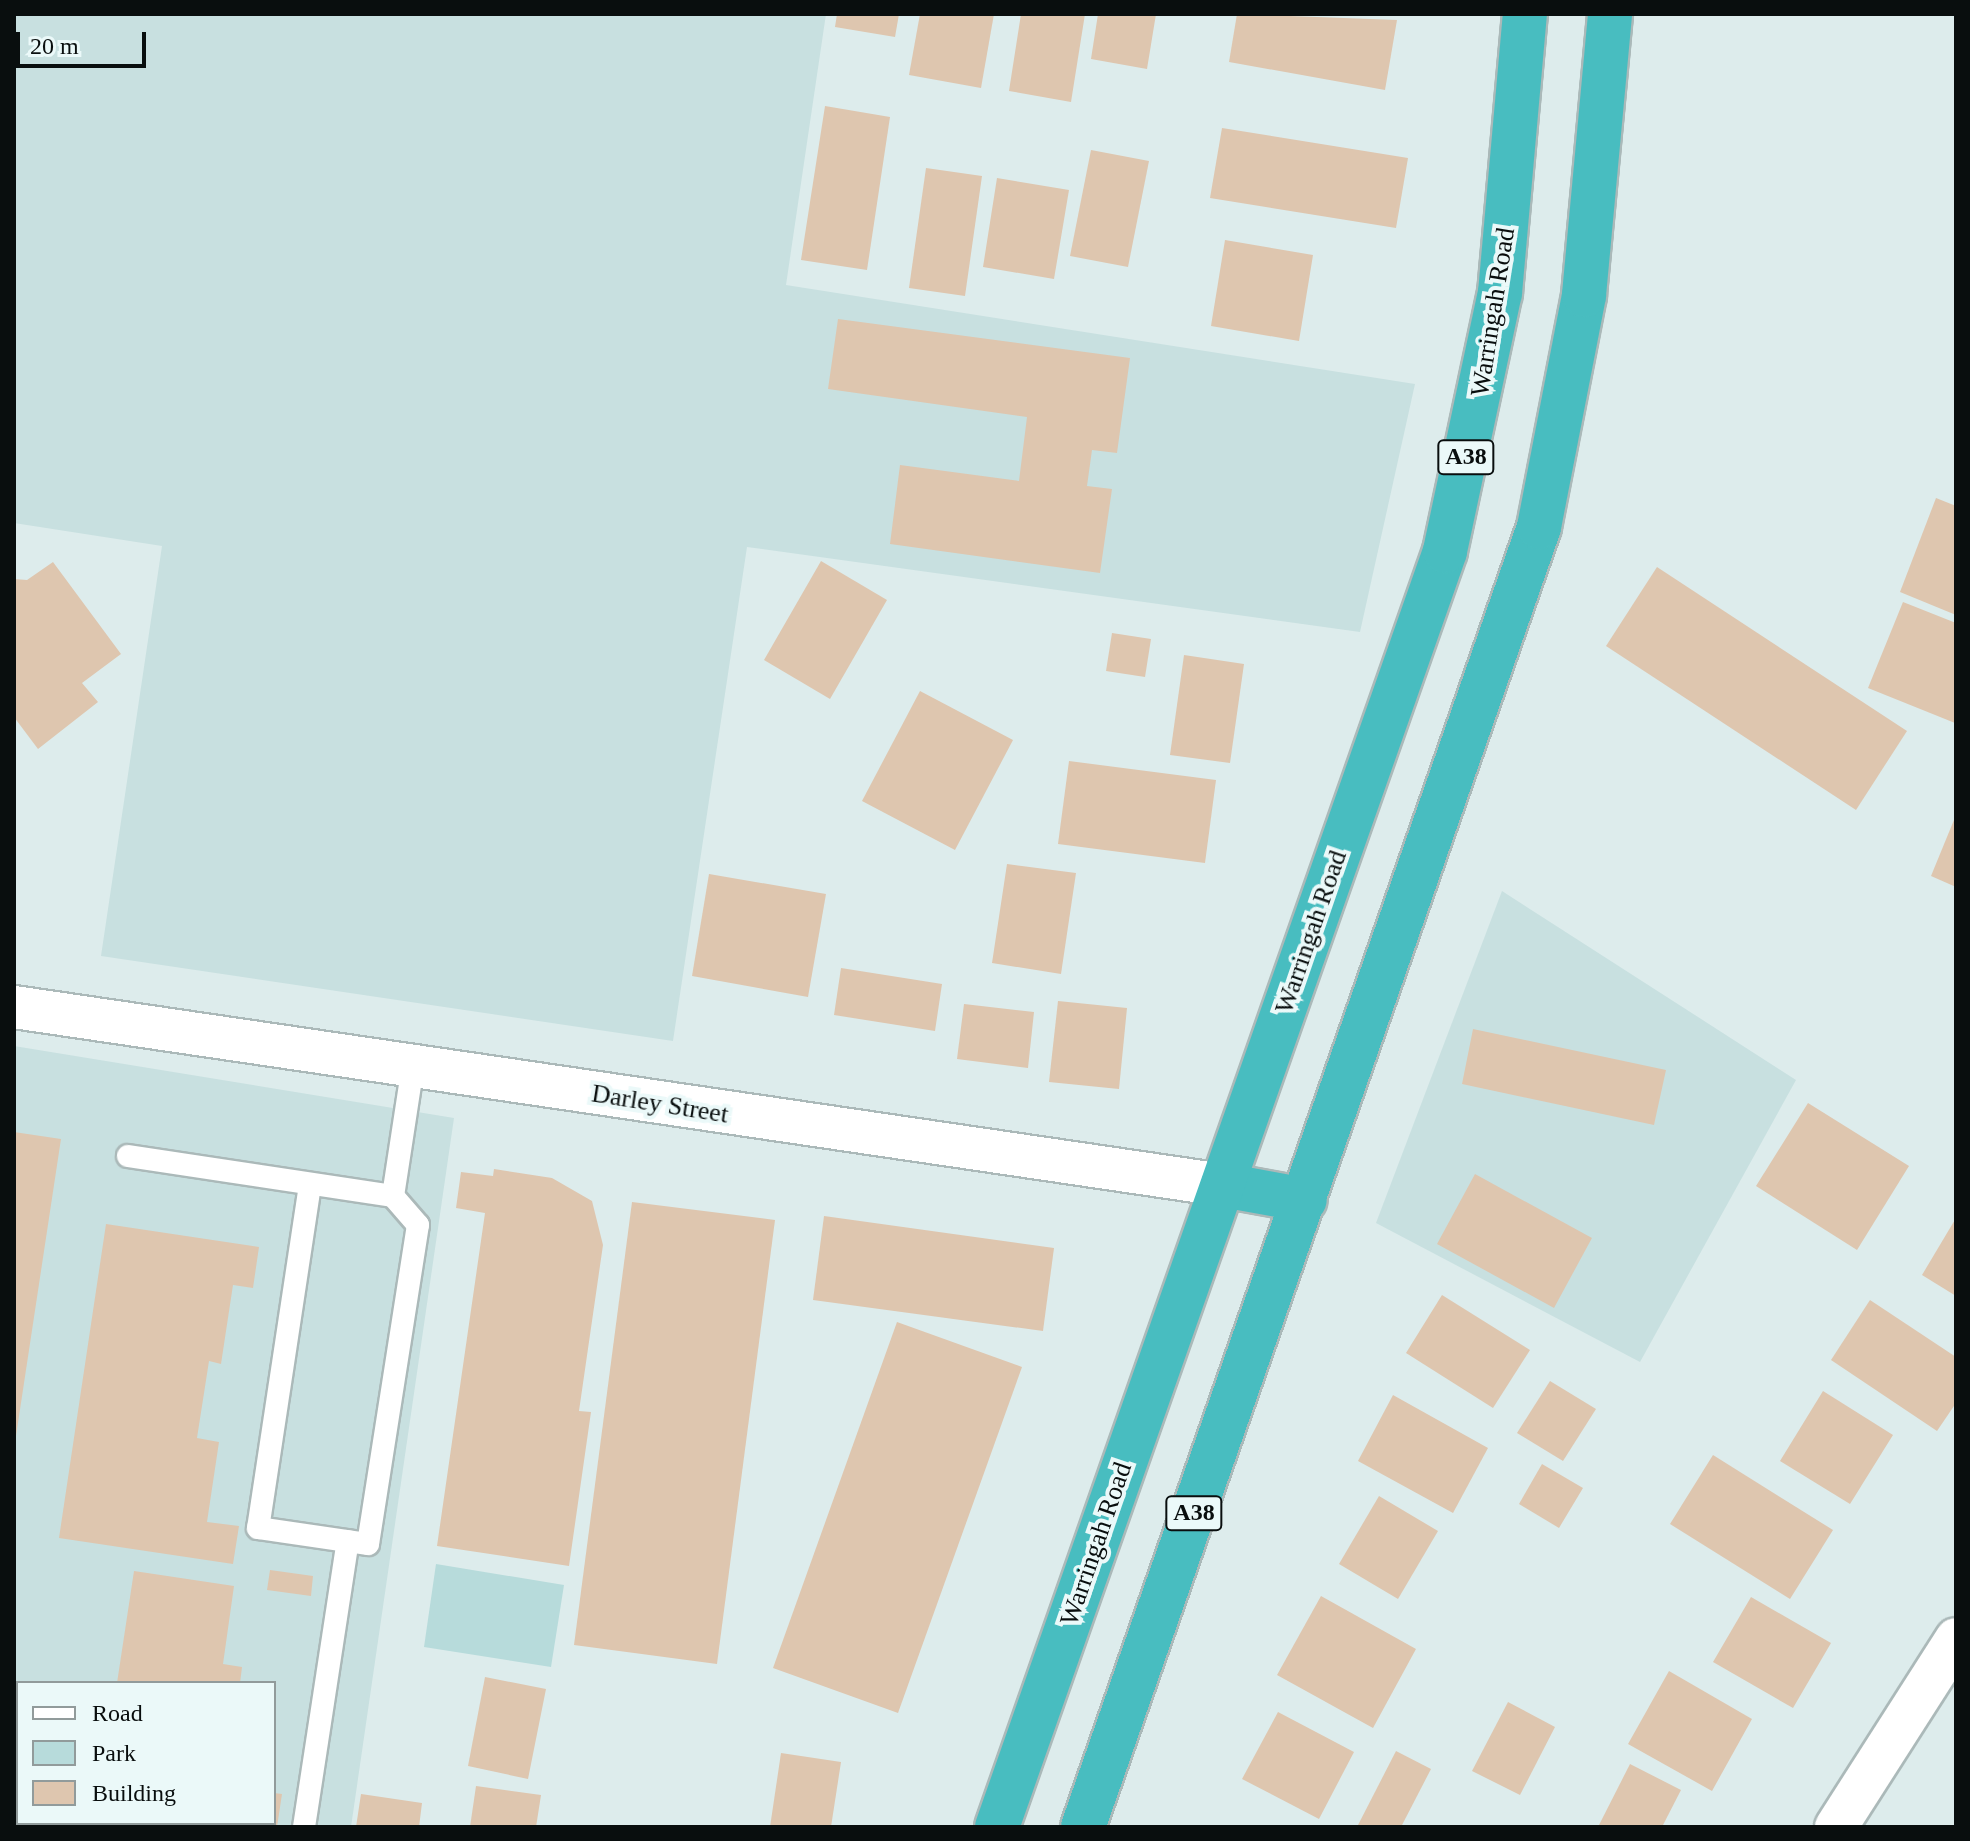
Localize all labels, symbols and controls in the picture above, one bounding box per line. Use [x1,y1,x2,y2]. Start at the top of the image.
scale bar [20,16,150,66]
text: 20 m [30,33,79,59]
street label: Warringah Road [1464,225,1522,399]
road number: A38 [1436,437,1496,477]
street label: Warringah Road [1269,846,1353,1018]
street label: Darley Street [589,1078,731,1130]
street label: Warringah Road [1054,1458,1138,1630]
road number: A38 [1164,1493,1224,1533]
legend [16,1681,276,1825]
text: Road [92,1700,143,1726]
text: Park [92,1740,136,1766]
text: Building [92,1780,176,1806]

